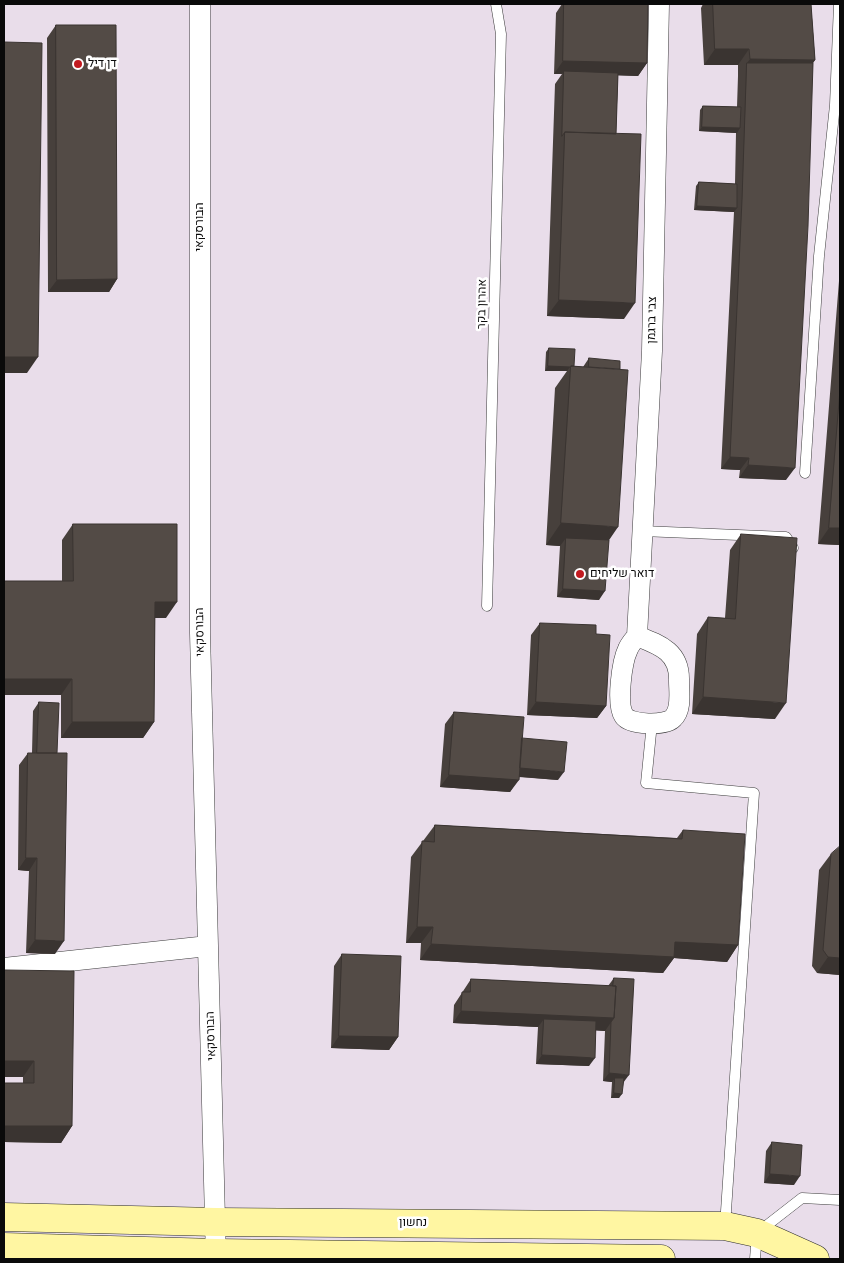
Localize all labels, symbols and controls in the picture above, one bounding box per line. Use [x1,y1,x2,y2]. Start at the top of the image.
place label: דן דיל [88,57,117,71]
marker: דן דיל [72,58,84,70]
street label: הבורסקאי [193,202,207,252]
street label: אהרון בקר [474,279,490,329]
street label: צבי ברגמן [644,296,660,344]
place label: דואר שליחים [590,567,654,581]
marker: דואר שליחים [574,568,586,580]
street label: הבורסקאי [192,607,208,657]
street label: הבורסקאי [203,1011,219,1061]
street label: נחשון [399,1216,427,1230]

